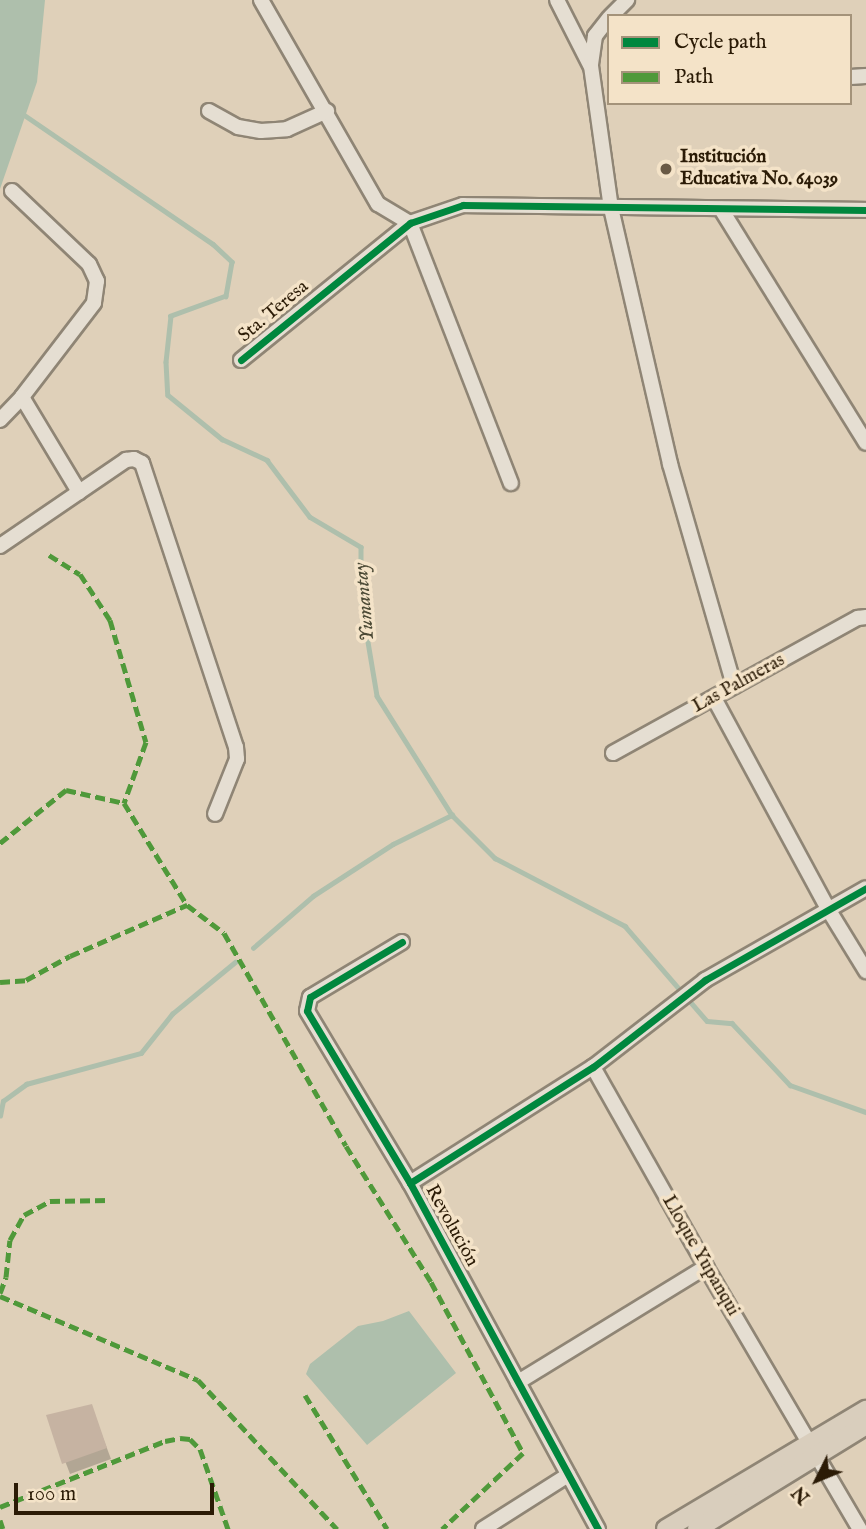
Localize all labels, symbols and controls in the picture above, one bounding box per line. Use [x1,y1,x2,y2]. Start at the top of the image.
legend [607,14,852,105]
text: Cycle path [674,29,767,56]
text: Path [674,64,713,91]
place label: Institución Educativa No. 64039 [680,147,838,191]
marker: Institución Educativa No. 64039 [658,161,674,177]
street label: Sta. Teresa [234,276,314,348]
water label: Yumantay [349,562,381,642]
street label: Las Palmeras [689,649,789,719]
street label: Revolución [419,1181,483,1271]
street label: Lloque Yupanqui [656,1191,744,1321]
north arrow [782,1445,852,1515]
scale bar [18,1470,217,1514]
text: N [787,1480,816,1509]
text: 100 m [27,1481,76,1508]

